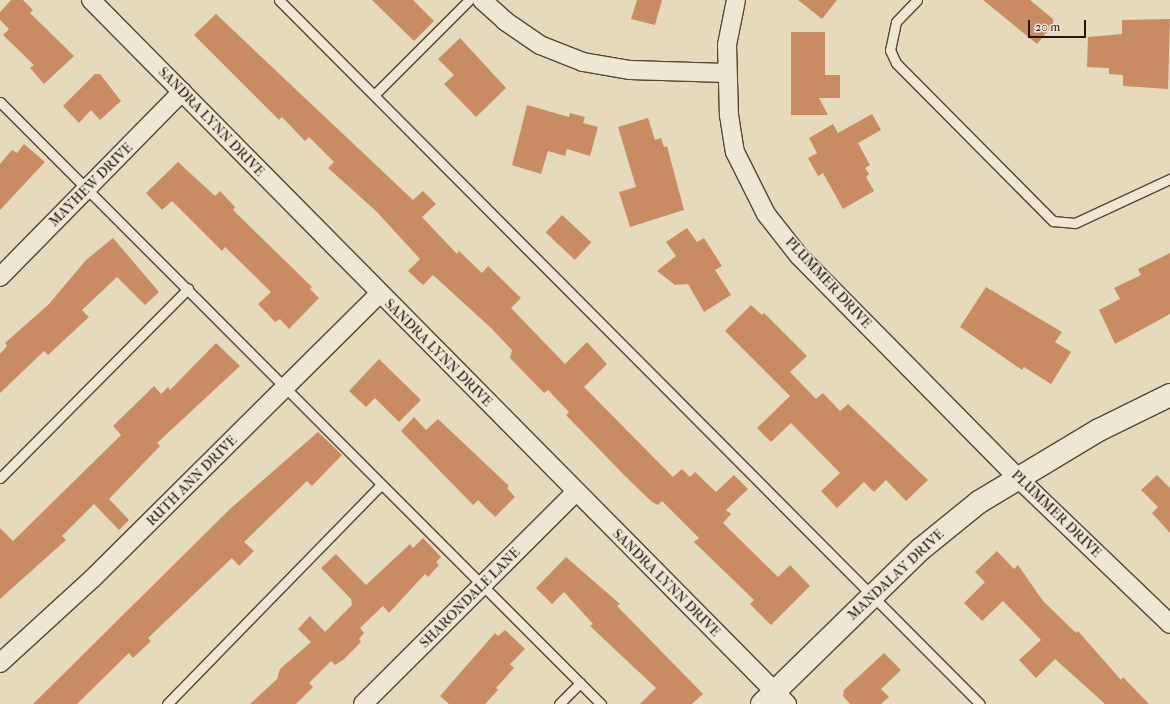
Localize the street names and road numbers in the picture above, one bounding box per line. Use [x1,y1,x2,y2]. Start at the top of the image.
street label: SANDRA LYNN DRIVE [155,64,267,180]
street label: MAYHEW DRIVE [46,140,136,230]
street label: PLUMMER DRIVE [781,234,875,332]
street label: SANDRA LYNN DRIVE [381,296,495,410]
street label: RUTH ANN DRIVE [143,432,241,530]
street label: PLUMMER DRIVE [1008,467,1104,561]
street label: SANDRA LYNN DRIVE [609,526,723,640]
street label: MANDALAY DRIVE [844,526,948,624]
street label: SHARONDALE LANE [416,544,524,652]

